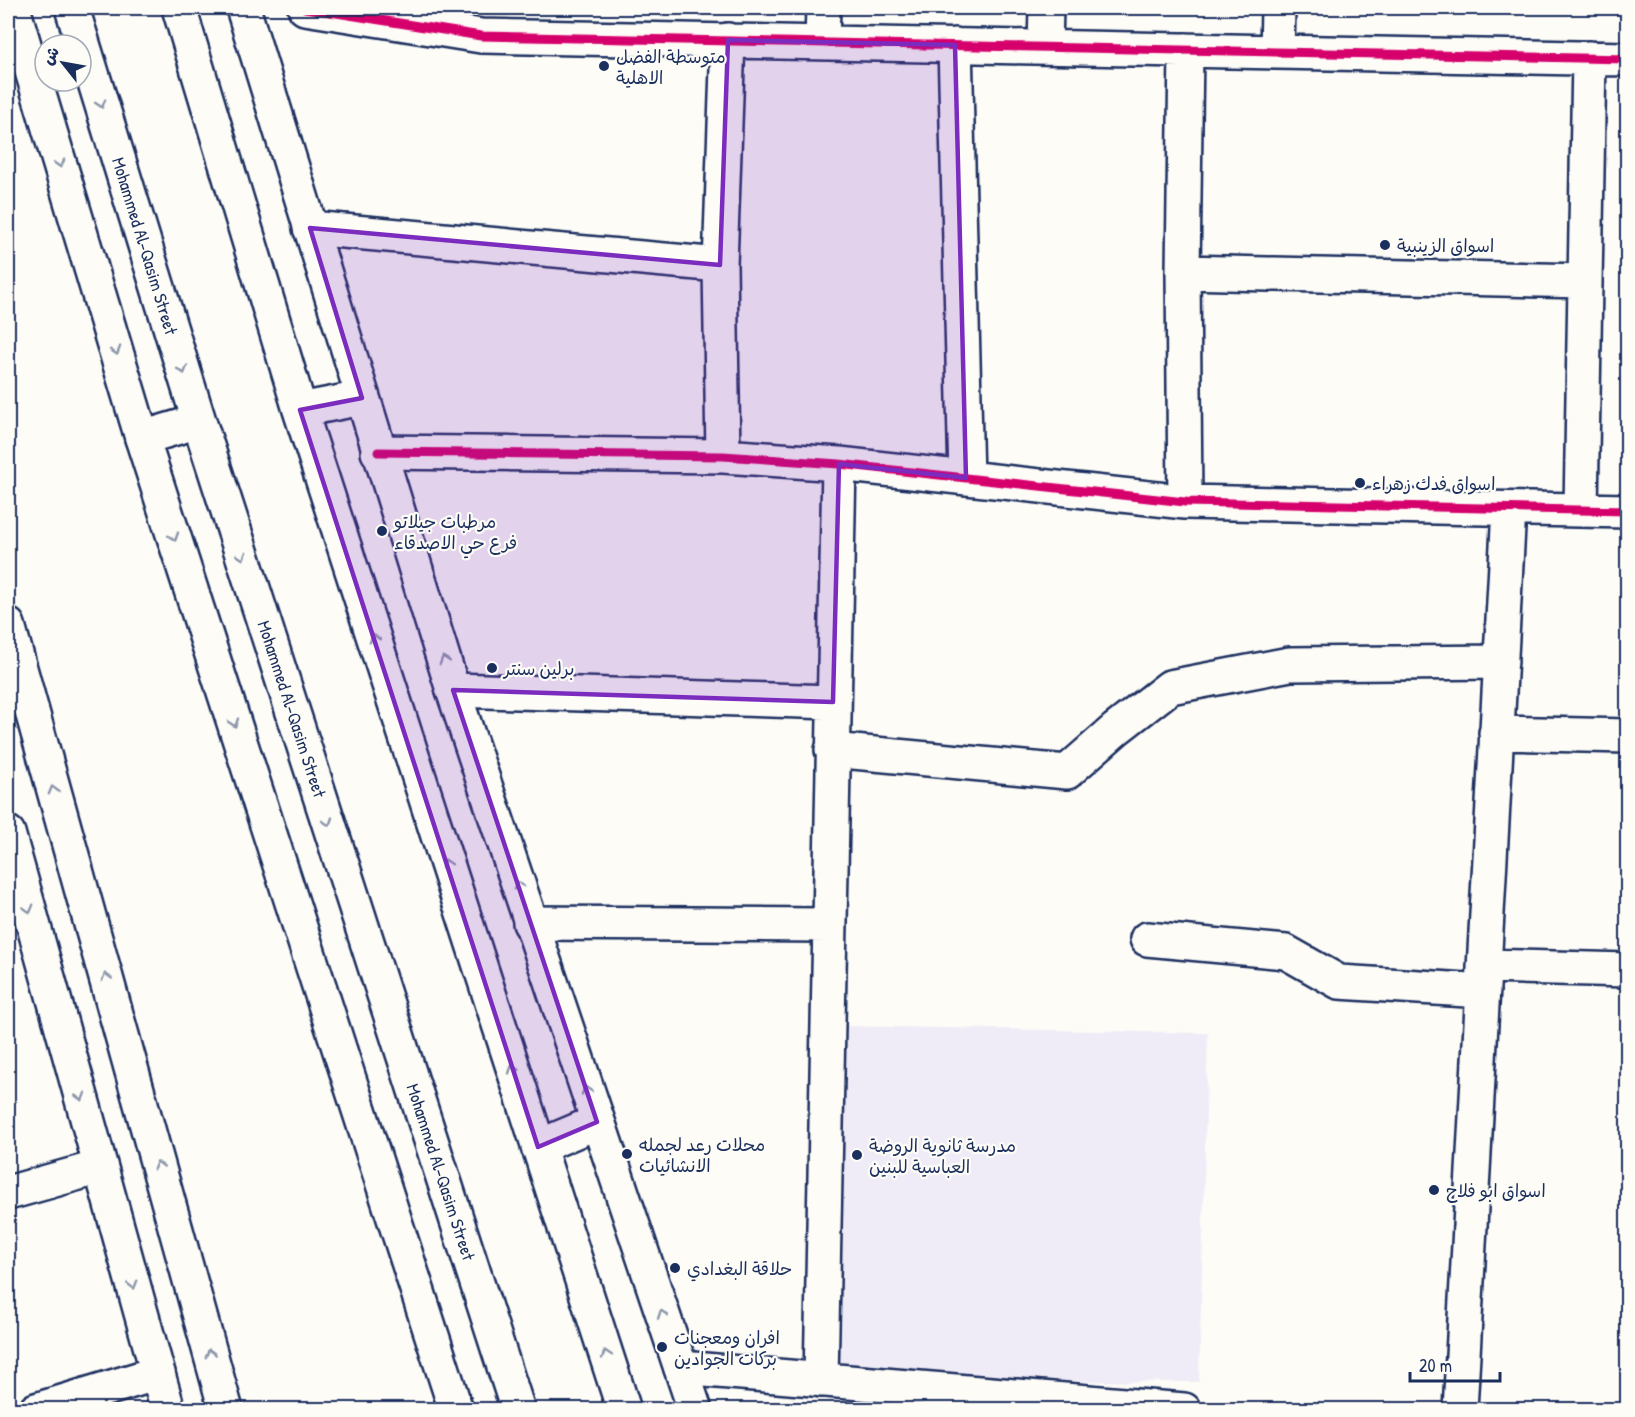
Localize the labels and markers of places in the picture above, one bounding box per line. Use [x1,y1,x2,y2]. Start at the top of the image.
place label: متوسطة الفضل الاهلية [616,44,726,90]
marker: متوسطة الفضل الاهلية [597,59,611,73]
place label: اسواق الزينبية [1397,233,1494,258]
marker: اسواق الزينبية [1378,238,1392,252]
place label: اسواق فدك زهراء [1372,471,1495,496]
marker: اسواق فدك زهراء [1353,476,1367,490]
place label: مرطبات جيلاتو فرع حي الاصدقاء [392,509,517,559]
marker: مرطبات جيلاتو فرع حي الاصدقاء [375,524,389,538]
place label: برلين سنتر [502,656,575,681]
marker: برلين سنتر [485,661,499,675]
place label: محلات رعد لجمله الانشائيات [639,1132,765,1178]
place label: مدرسة ثانوية الروضة العباسية للبنين [869,1133,1016,1179]
marker: محلات رعد لجمله الانشائيات [620,1147,634,1161]
marker: مدرسة ثانوية الروضة العباسية للبنين [850,1148,864,1162]
place label: اسواق ابو فلاح [1446,1178,1546,1203]
marker: اسواق ابو فلاح [1427,1183,1441,1197]
place label: حلاقة البغدادي [687,1256,792,1282]
marker: حلاقة البغدادي [668,1261,682,1275]
place label: افران ومعجنات بركات الجوادين [674,1325,780,1371]
marker: افران ومعجنات بركات الجوادين [655,1340,669,1354]

